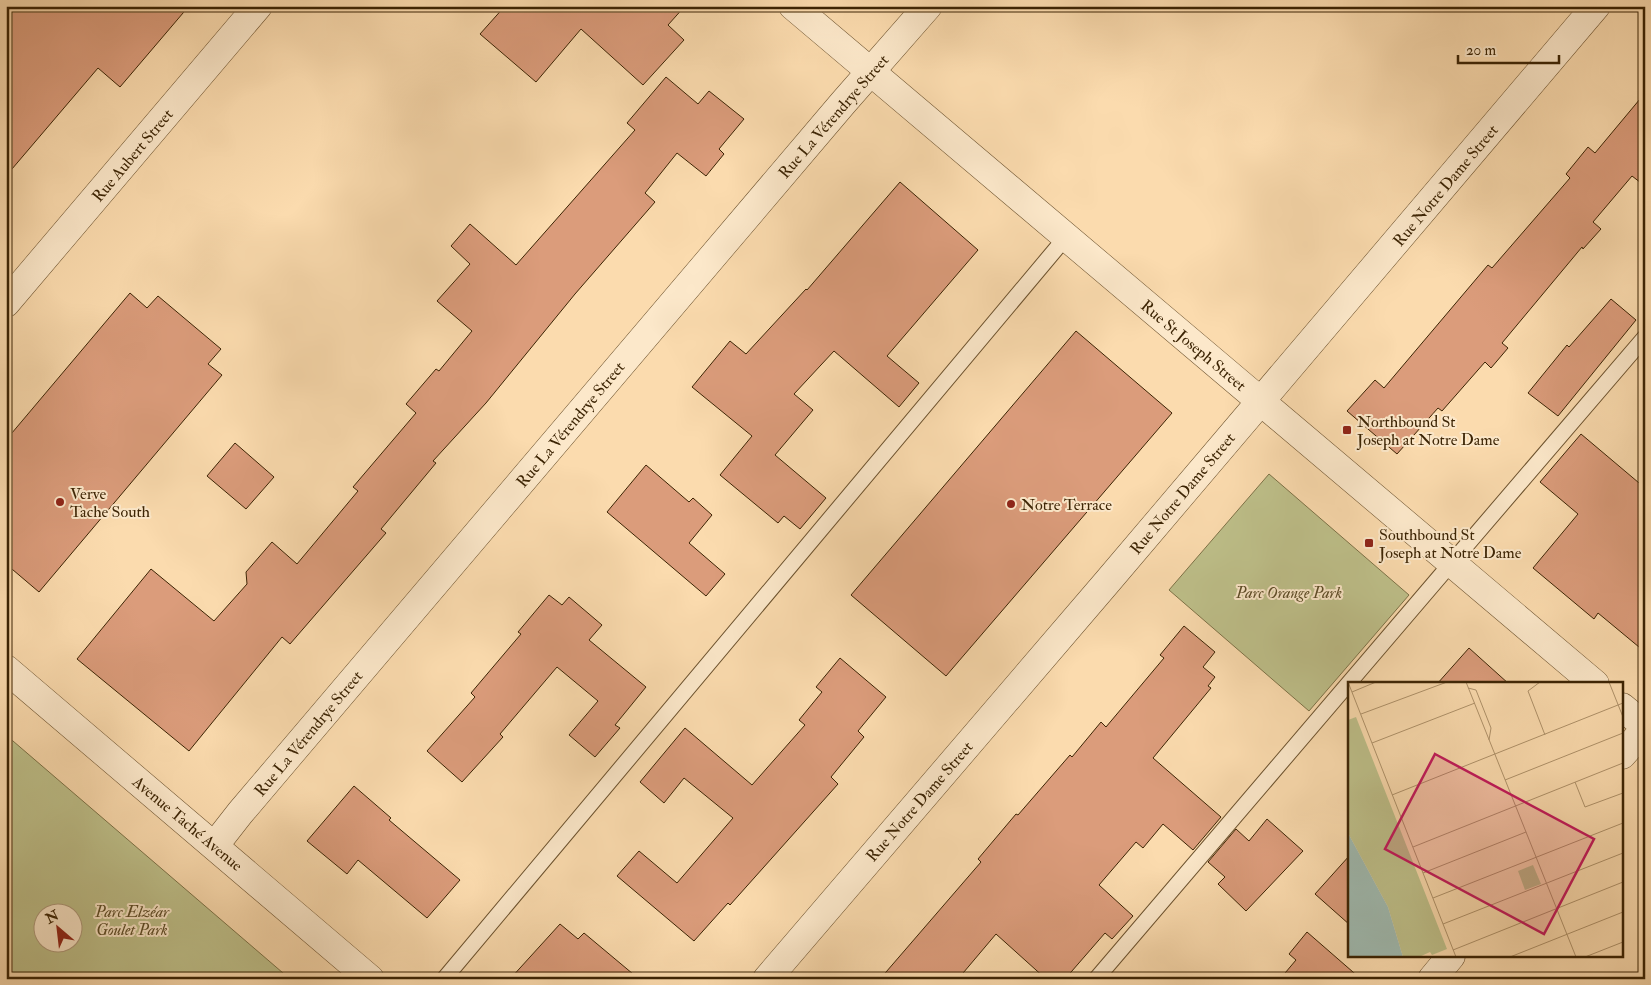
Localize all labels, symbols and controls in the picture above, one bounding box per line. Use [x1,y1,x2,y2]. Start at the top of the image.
scale bar [1458,32,1560,64]
text: 20 m [1466,41,1496,60]
street label: Rue La Vérendrye Street [774,50,893,183]
street label: Rue Aubert Street [88,105,178,206]
street label: Rue Notre Dame Street [1389,121,1503,251]
street label: Rue St Joseph Street [1136,296,1250,396]
street label: Rue La Vérendrye Street [512,358,629,492]
place label: Northbound St Joseph at Notre Dame [1356,412,1500,451]
marker: Northbound St Joseph at Notre Dame [1341,424,1353,436]
street label: Rue Notre Dame Street [1126,429,1240,559]
place label: Verve Tache South [70,484,151,522]
place label: Notre Terrace [1021,495,1112,515]
marker: Verve Tache South [54,496,66,508]
marker: Notre Terrace [1005,498,1017,510]
place label: Southbound St Joseph at Notre Dame [1378,525,1522,564]
marker: Southbound St Joseph at Notre Dame [1363,537,1375,549]
park label: Parc Orange Park [1235,583,1343,603]
street label: Rue La Vérendrye Street [250,667,367,801]
inset map [1348,682,1624,958]
street label: Rue Notre Dame Street [862,737,978,866]
street label: Avenue Taché Avenue [127,771,247,876]
north arrow [32,902,82,952]
park label: Parc Elzéar Goulet Park [94,902,170,940]
text: N [42,906,62,928]

